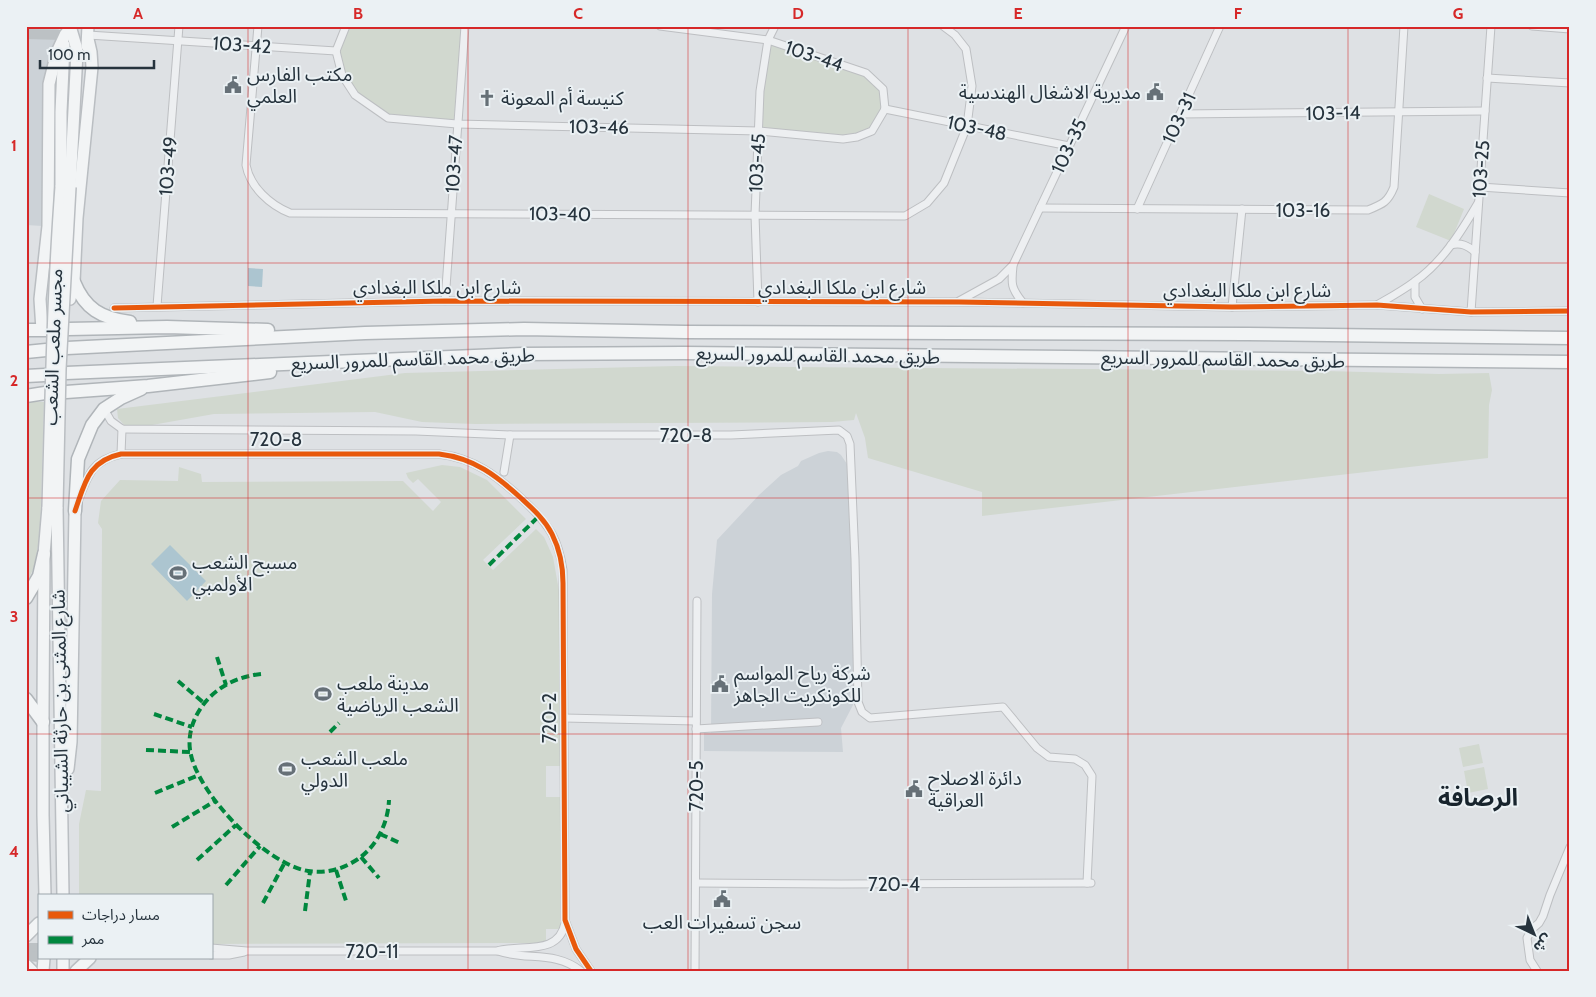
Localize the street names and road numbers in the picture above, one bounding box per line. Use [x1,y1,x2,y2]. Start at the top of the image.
street label: 103-42 [212,31,272,59]
street label: 103-44 [782,35,846,77]
street label: 103-31 [1157,89,1201,147]
street label: 103-14 [1305,101,1361,125]
street label: 103-48 [945,110,1009,146]
street label: 103-46 [569,115,629,139]
street label: 103-35 [1046,115,1092,177]
street label: 103-45 [744,133,770,193]
street label: 103-47 [440,134,468,194]
street label: 103-49 [154,135,182,197]
street label: 103-25 [1468,139,1494,199]
street label: 103-16 [1276,199,1330,222]
street label: 103-40 [529,202,591,226]
street label: مجسر ملعب الشعب [39,268,67,426]
street label: شارع ابن ملكا البغدادي [353,276,521,302]
street label: شارع ابن ملكا البغدادي [758,276,926,302]
street label: شارع ابن ملكا البغدادي [1163,279,1331,305]
street label: طريق محمد القاسم للمرور السريع [696,341,940,372]
street label: طريق محمد القاسم للمرور السريع [291,343,536,378]
street label: طريق محمد القاسم للمرور السريع [1101,345,1345,376]
street label: 720-8 [660,424,712,447]
street label: 720-8 [250,428,302,451]
street label: شارع المثنى بن حارثة الشيباني [47,589,77,813]
street label: 720-2 [538,693,561,743]
street label: 720-5 [685,760,708,812]
street label: 720-4 [868,873,920,896]
street label: 720-11 [346,940,398,963]

